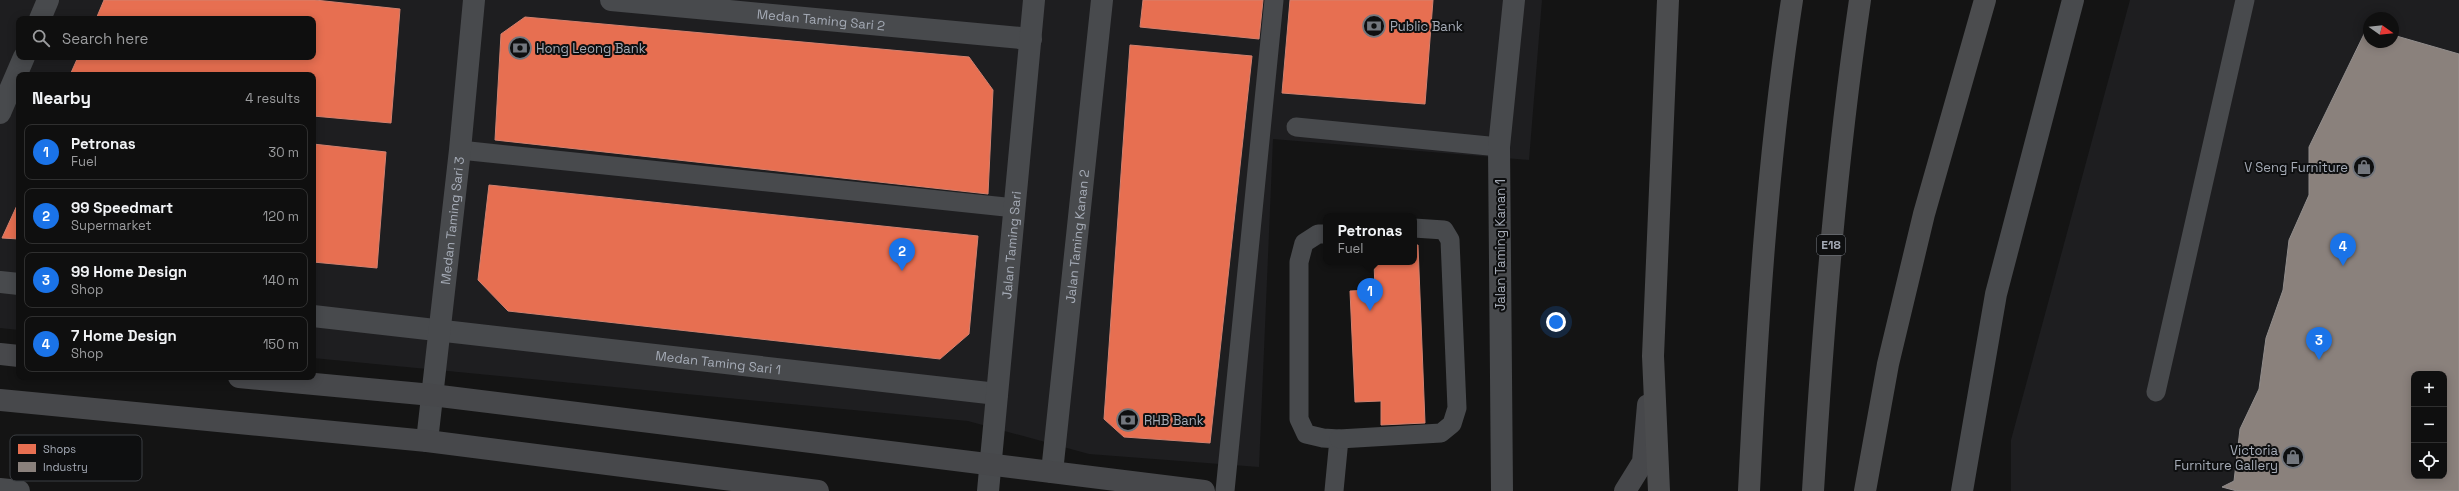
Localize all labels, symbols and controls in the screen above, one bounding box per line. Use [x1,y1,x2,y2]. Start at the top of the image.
street label: Medan Taming Sari 2 [756,5,886,34]
north arrow [2363,12,2399,48]
bank icon: Public Bank [1361,13,1387,39]
search box [16,16,316,60]
place label: Public Bank [1390,18,1463,35]
icon: search [30,27,52,49]
text: Search here [62,29,148,48]
bank icon: Hong Leong Bank [507,35,533,61]
place label: Hong Leong Bank [536,40,646,57]
text: Nearby [32,87,91,109]
text: 4 results [245,90,300,107]
text: Petronas [71,134,136,153]
text: 1 [43,144,49,161]
text: 30 m [268,144,299,161]
text: Fuel [71,153,97,170]
shop icon: V Seng Furniture [2351,154,2377,180]
street label: Medan Taming Sari 3 [436,155,468,285]
place label: V Seng Furniture [2244,159,2348,176]
street label: Jalan Taming Kanan 2 [1061,168,1093,304]
street label: Jalan Taming Kanan 1 [1492,179,1509,311]
street label: Jalan Taming Sari [998,190,1025,300]
text: 99 Speedmart [71,198,173,217]
text: 2 [42,208,50,225]
text: 120 m [263,208,299,225]
popup [1323,213,1417,265]
text: Supermarket [71,217,152,234]
text: Petronas [1338,221,1402,240]
pin: 4 [2330,233,2356,266]
road number: E18 [1817,235,1845,255]
pin: 2 [889,238,915,271]
text: Fuel [1338,240,1364,257]
text: 99 Home Design [71,262,187,281]
text: 3 [42,272,50,289]
text: 140 m [263,272,299,289]
pin: 1 [1357,278,1383,311]
text: Shop [71,281,103,298]
your location [1546,312,1566,332]
text: 7 Home Design [71,326,177,345]
pin: 3 [2306,327,2332,360]
text: 4 [42,336,50,353]
text: 150 m [263,336,299,353]
text: Shop [71,345,103,362]
street label: Medan Taming Sari 1 [655,347,782,378]
map controls [2411,371,2447,479]
button: + [2411,371,2447,407]
bank icon: RHB Bank [1115,407,1141,433]
button: − [2411,407,2447,443]
place label: RHB Bank [1144,412,1204,429]
legend [10,435,142,481]
text: Shops [43,442,76,456]
place label: Victoria Furniture Gallery [2174,442,2279,474]
button: locate [2411,443,2447,479]
shop icon: Victoria Furniture Gallery [2280,444,2306,470]
text: Industry [43,460,88,474]

